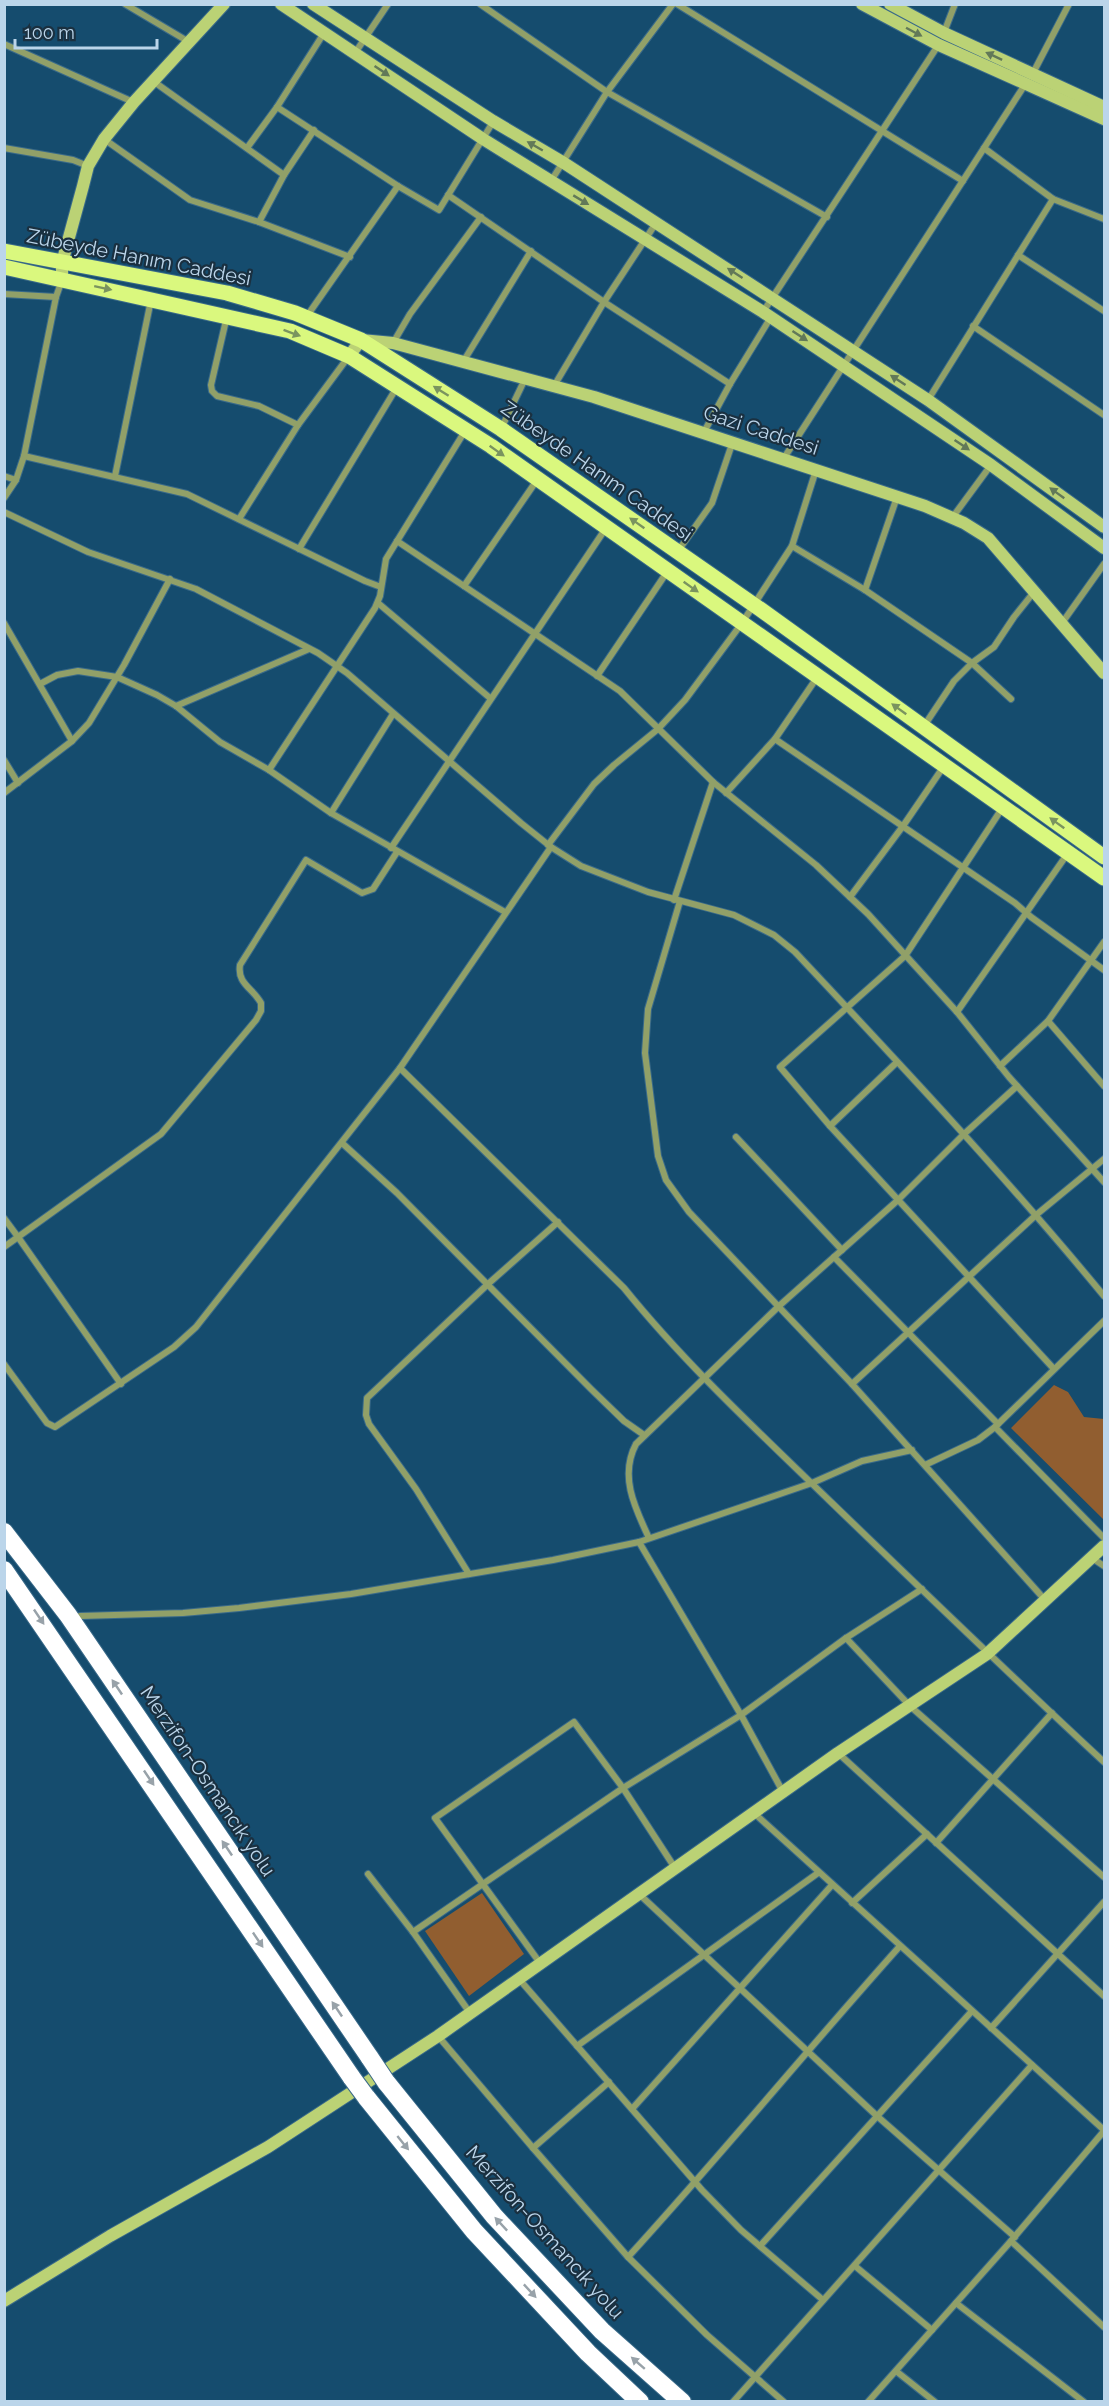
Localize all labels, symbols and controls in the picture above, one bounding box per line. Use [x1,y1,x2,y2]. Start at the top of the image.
scale bar [15,12,158,50]
text: 100 m [24,22,75,43]
one-way arrow [905,26,923,36]
one-way arrow [986,52,1003,61]
one-way arrow [374,66,390,77]
one-way arrow [527,140,543,151]
one-way arrow [573,195,589,206]
street label: Zübeyde Hanım Caddesi [25,223,253,291]
one-way arrow [726,268,743,279]
one-way arrow [93,284,112,294]
one-way arrow [284,328,302,338]
one-way arrow [792,330,808,341]
one-way arrow [890,375,906,386]
one-way arrow [432,385,449,396]
street label: Zübeyde Hanım Caddesi [497,396,697,546]
street label: Gazi Caddesi [700,400,822,460]
one-way arrow [953,439,969,451]
one-way arrow [489,445,505,457]
one-way arrow [1049,488,1065,499]
one-way arrow [629,518,645,529]
one-way arrow [683,581,699,593]
one-way arrow [891,703,907,715]
one-way arrow [1050,817,1066,829]
one-way arrow [33,1609,44,1625]
one-way arrow [111,1680,123,1696]
street label: Merzifon-Osmancık yolu [135,1681,281,1881]
one-way arrow [143,1770,154,1787]
one-way arrow [221,1841,233,1857]
one-way arrow [252,1931,264,1947]
one-way arrow [331,2001,342,2018]
one-way arrow [396,2135,409,2151]
street label: Merzifon-Osmancık yolu [461,2141,629,2323]
one-way arrow [495,2217,509,2231]
one-way arrow [522,2283,536,2297]
one-way arrow [630,2356,645,2370]

